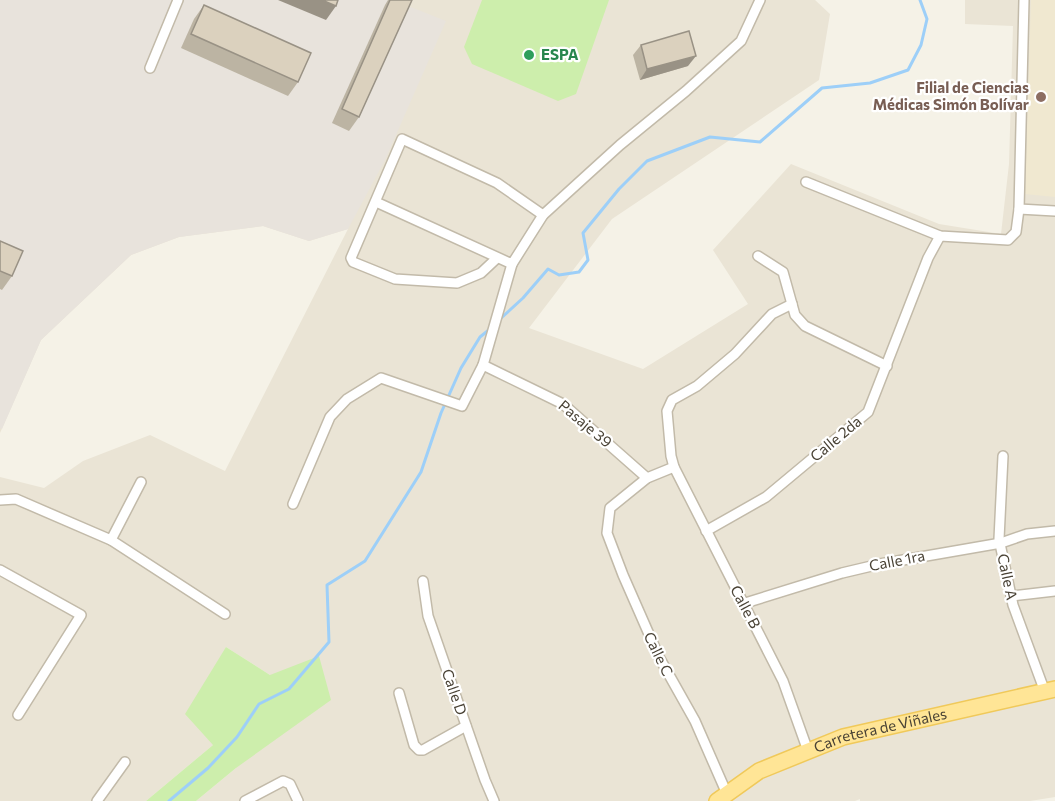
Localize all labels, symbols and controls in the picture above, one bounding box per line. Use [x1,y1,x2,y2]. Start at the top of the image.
place label: ESPA [541,45,579,63]
marker: ESPA [522,48,536,62]
place label: Filial de Ciencias Médicas Simón Bolívar [873,78,1029,113]
marker: Filial de Ciencias Médicas Simón Bolívar [1034,90,1048,104]
street label: Pasaje 39 [555,396,616,451]
street label: Calle 2da [806,412,865,465]
street label: Calle 1ra [867,546,926,574]
street label: Calle A [994,552,1022,602]
street label: Calle B [727,582,765,631]
street label: Calle C [641,629,677,679]
street label: Calle D [439,666,471,717]
street label: Carretera de Viñales [811,704,949,756]

